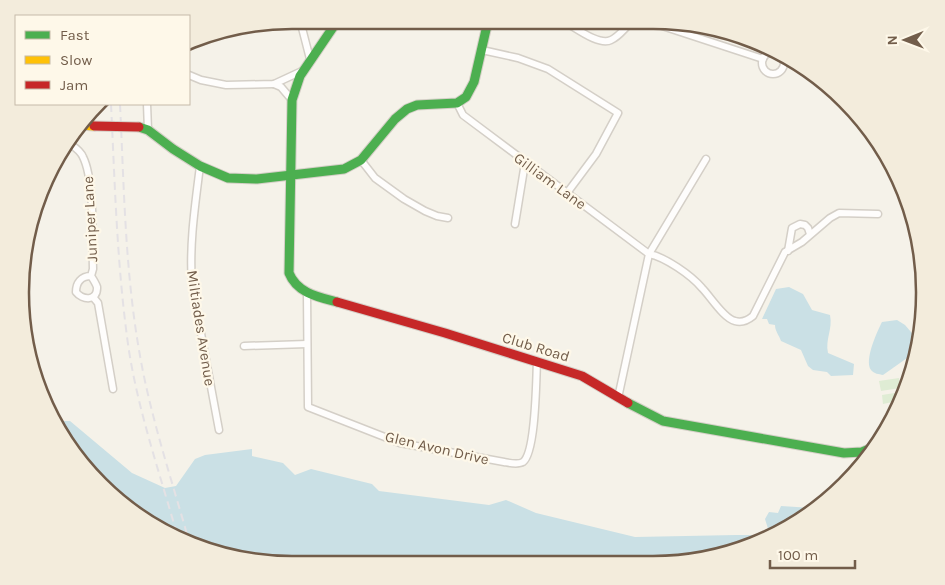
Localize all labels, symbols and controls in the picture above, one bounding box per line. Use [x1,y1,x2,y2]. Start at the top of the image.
legend [15,15,190,105]
north arrow [880,15,930,65]
text: Fast [60,26,90,44]
text: N [884,35,901,45]
text: Slow [60,51,92,69]
text: Jam [60,76,88,94]
street label: Gilliam Lane [510,149,590,213]
street label: Juniper Lane [79,176,101,262]
street label: Miltiades Avenue [183,269,219,387]
street label: Club Road [500,328,572,366]
street label: Glen Avon Drive [383,427,491,469]
scale bar [770,538,855,570]
text: 100 m [778,546,818,564]

